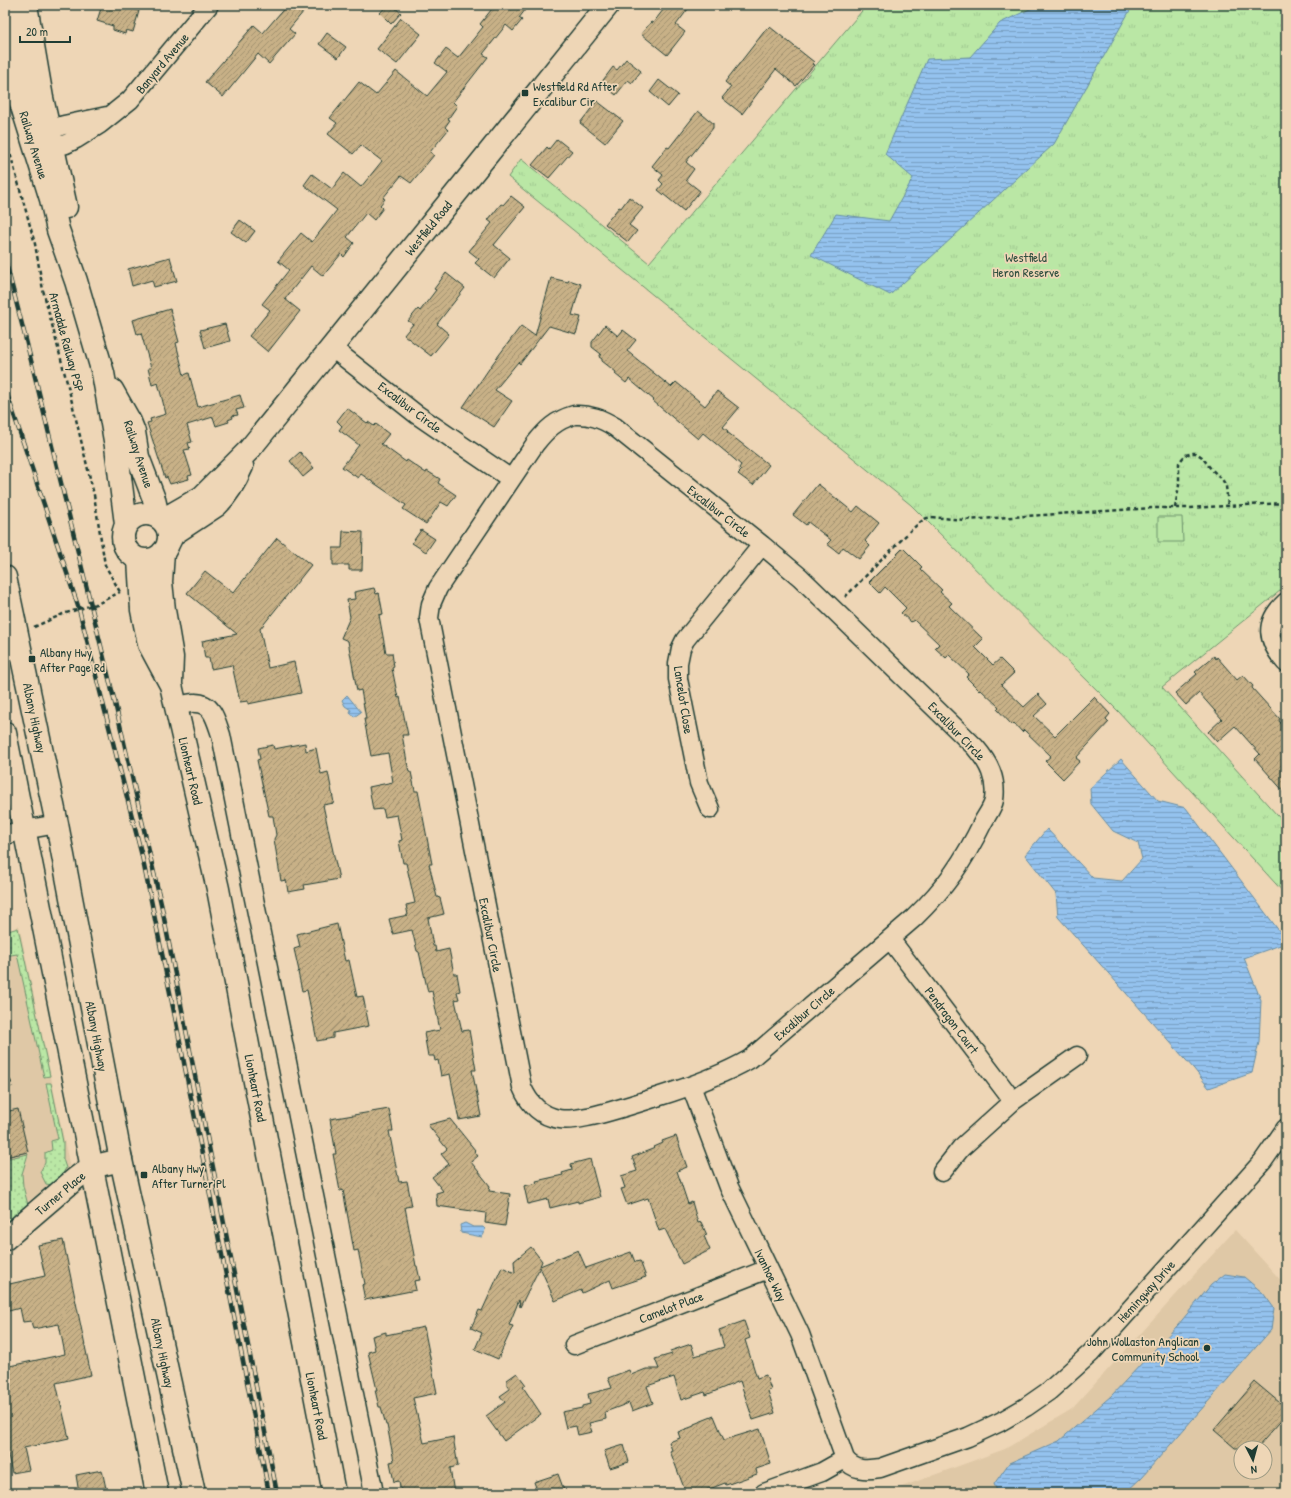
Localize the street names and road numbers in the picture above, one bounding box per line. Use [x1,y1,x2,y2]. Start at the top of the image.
street label: Banyard Avenue [131,29,193,97]
street label: Railway Avenue [15,109,53,181]
street label: Westfield Road [400,197,456,259]
street label: Armadale Railway PSP [45,290,89,394]
street label: Excalibur Circle [374,377,446,437]
street label: Railway Avenue [120,418,158,490]
street label: Excalibur Circle [684,481,754,541]
street label: Lancelot Close [670,665,698,735]
street label: Albany Highway [19,681,51,755]
street label: Excalibur Circle [924,698,990,764]
street label: Lionheart Road [175,736,207,806]
street label: Excalibur Circle [475,896,507,974]
street label: Excalibur Circle [770,981,838,1045]
street label: Pendragon Court [921,983,983,1058]
street label: Albany Highway [81,999,113,1073]
street label: Lionheart Road [241,1053,271,1123]
street label: Turner Place [31,1167,89,1219]
street label: Ivanhoe Way [750,1246,792,1305]
street label: Hemingway Drive [1113,1256,1179,1326]
street label: Camelot Place [636,1287,706,1327]
street label: Albany Highway [147,1316,179,1390]
street label: Lionheart Road [302,1371,332,1441]

